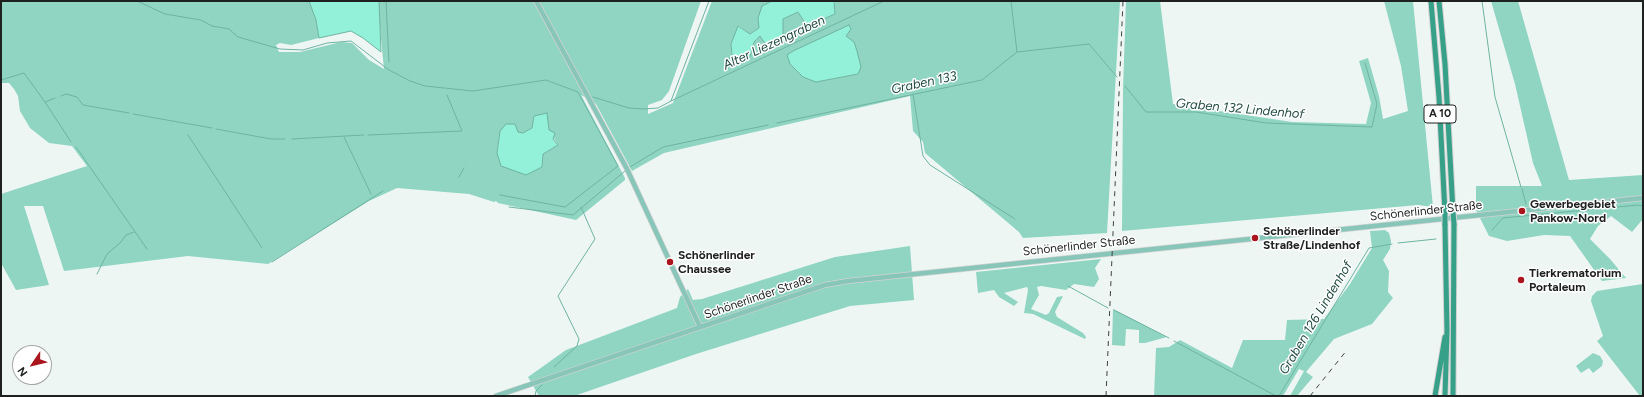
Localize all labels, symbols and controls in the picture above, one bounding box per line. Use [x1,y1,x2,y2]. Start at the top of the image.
water label: Alter Liezengraben [720,13,828,73]
water label: Graben 133 [890,68,958,98]
water label: Graben 132 Lindenhof [1175,96,1305,122]
road number: A 10 [1424,105,1456,123]
place label: Gewerbegebiet Pankow-Nord [1530,197,1616,225]
street label: Schönerlinder Straße [1369,198,1483,224]
marker: Gewerbegebiet Pankow-Nord [1517,206,1527,216]
place label: Schönerlinder Straße/Lindenhof [1263,224,1360,252]
street label: Schönerlinder Straße [1022,233,1136,259]
marker: Schönerlinder Straße/Lindenhof [1250,233,1260,243]
place label: Schönerlinder Chaussee [678,248,755,276]
marker: Schönerlinder Chaussee [665,257,675,267]
water label: Graben 126 Lindenhof [1276,259,1356,377]
place label: Tierkrematorium Portaleum [1529,266,1622,294]
street label: Schönerlinder Straße [702,272,814,322]
marker: Tierkrematorium Portaleum [1516,275,1526,285]
north arrow [12,345,52,385]
text: N [15,364,30,379]

